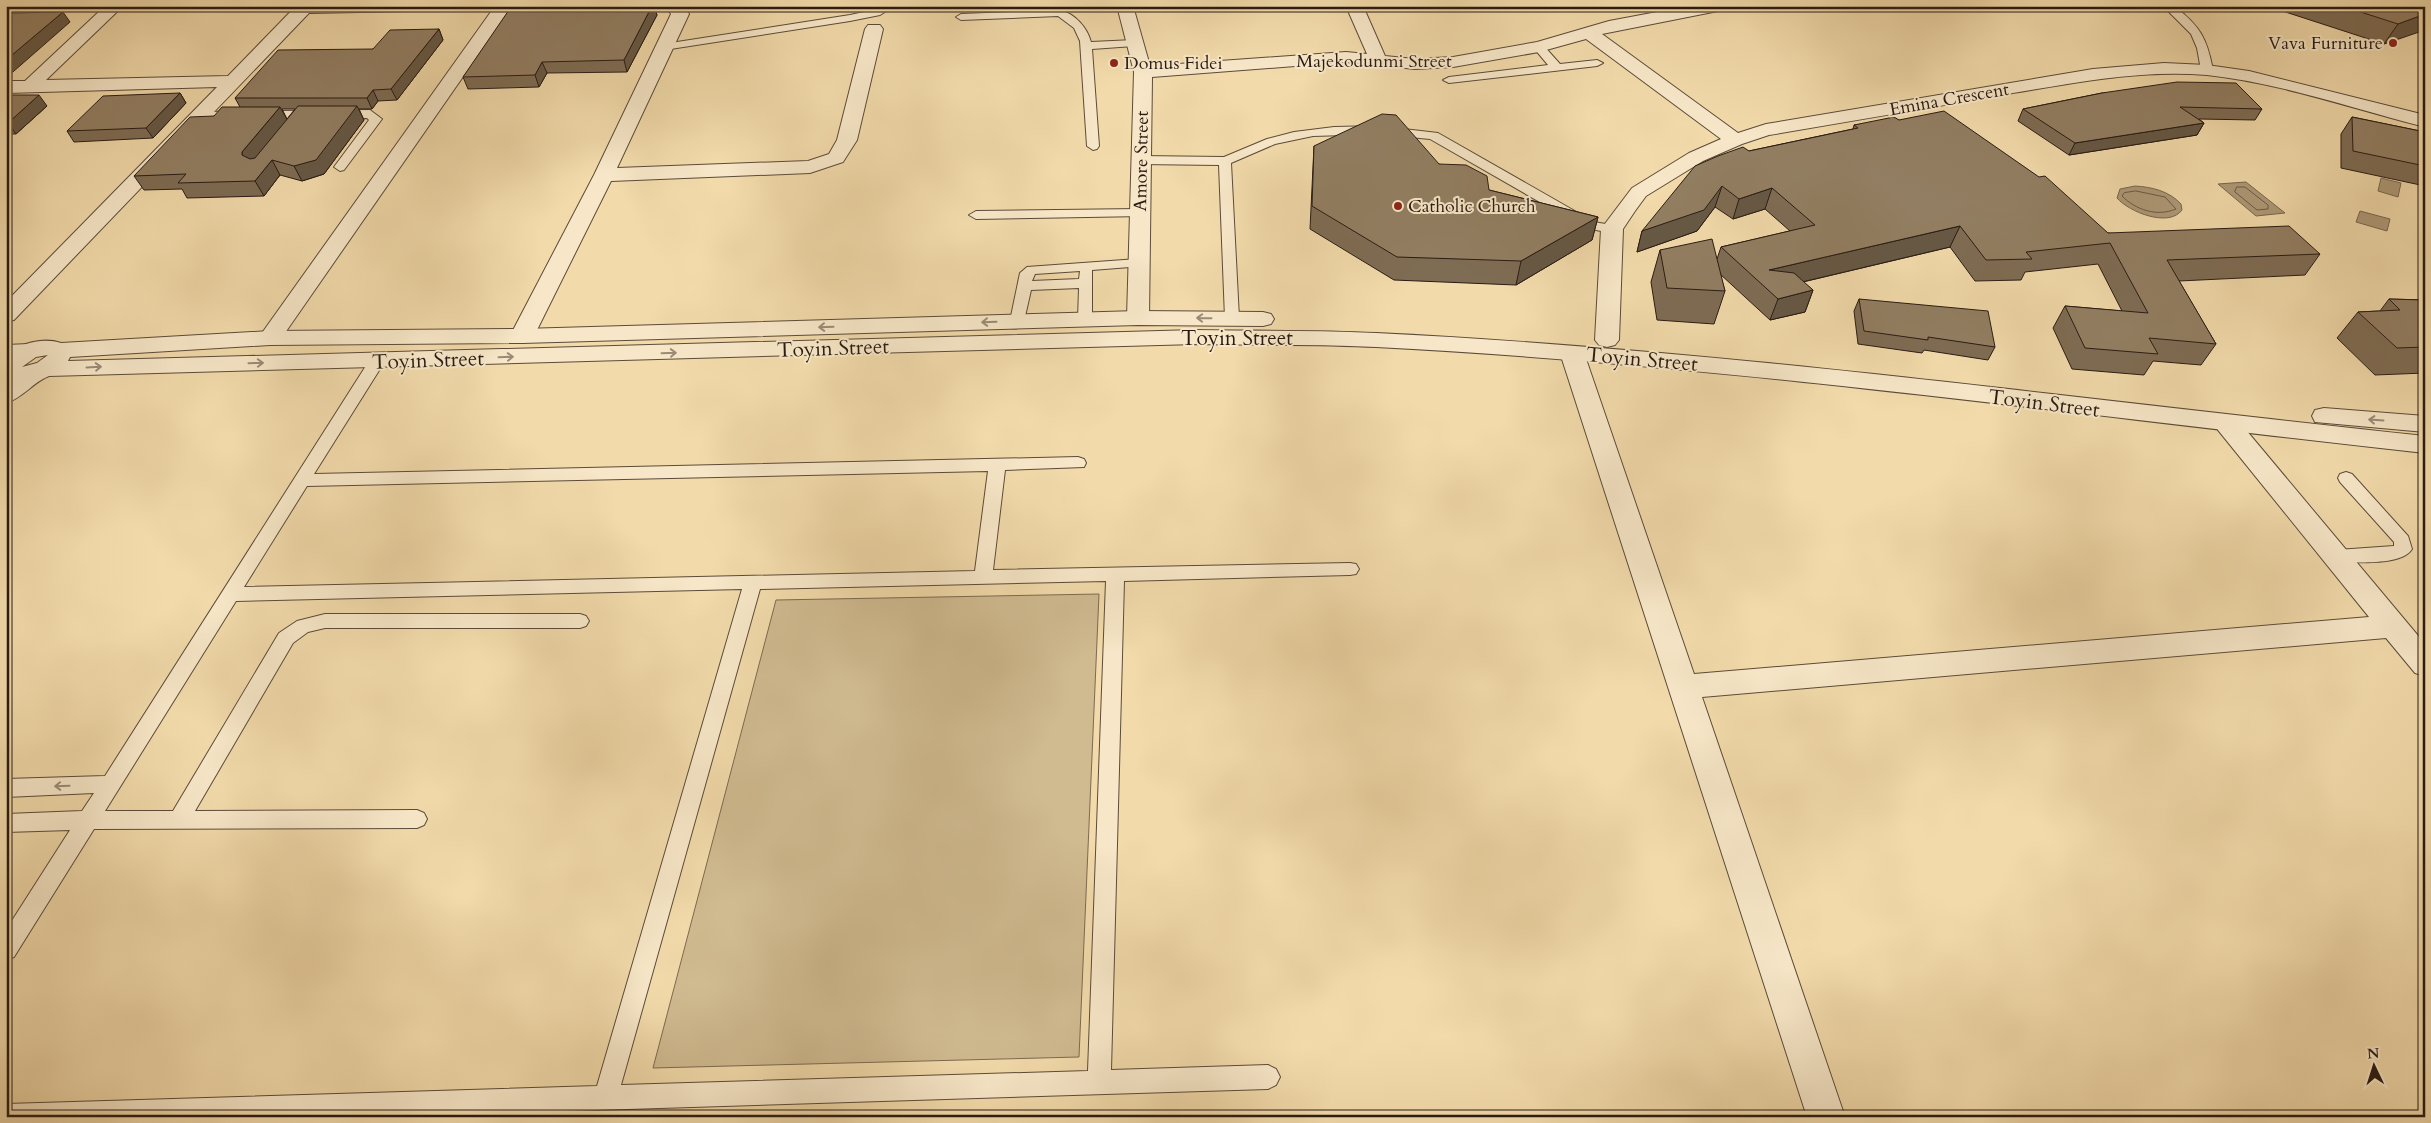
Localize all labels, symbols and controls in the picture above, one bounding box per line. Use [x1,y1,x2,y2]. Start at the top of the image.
place label: Vava Furniture [2268,31,2383,56]
marker: Vava Furniture [2387,37,2399,49]
street label: Majekodunmi Street [1296,49,1452,74]
place label: Domus Fidei [1124,51,1222,76]
marker: Domus Fidei [1108,57,1120,69]
street label: Emina Crescent [1887,77,2011,122]
street label: Amore Street [1128,110,1155,212]
place label: Catholic Church [1408,194,1536,219]
marker: Catholic Church [1392,200,1404,212]
one-way arrow [1196,313,1212,323]
one-way arrow [981,317,997,327]
one-way arrow [819,322,835,332]
street label: Toyin Street [1181,324,1293,353]
street label: Toyin Street [777,332,890,365]
street label: Toyin Street [1585,340,1699,379]
street label: Toyin Street [372,344,485,377]
one-way arrow [660,348,676,357]
one-way arrow [498,353,514,362]
one-way arrow [248,358,264,368]
one-way arrow [86,362,102,371]
street label: Toyin Street [1987,382,2102,425]
one-way arrow [2368,415,2384,425]
one-way arrow [54,782,70,791]
north arrow [2348,1040,2398,1090]
text: N [2366,1044,2380,1063]

